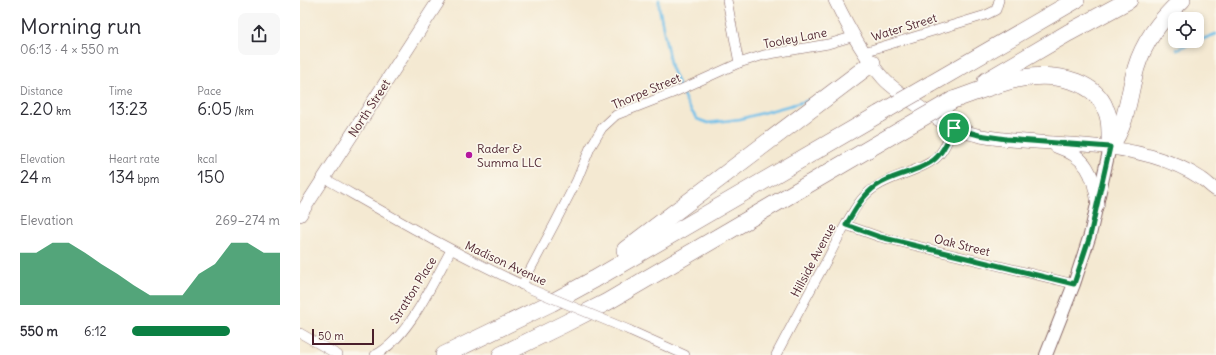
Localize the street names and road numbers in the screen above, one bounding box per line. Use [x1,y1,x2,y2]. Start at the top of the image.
street label: Water Street [870,10,938,44]
street label: Tooley Lane [762,24,828,52]
street label: Thorpe Street [609,70,683,112]
street label: North Street [345,76,393,140]
street label: Hillside Avenue [787,221,839,299]
street label: Oak Street [932,231,992,259]
street label: Madison Avenue [463,238,549,288]
street label: Stratton Place [387,254,439,326]

